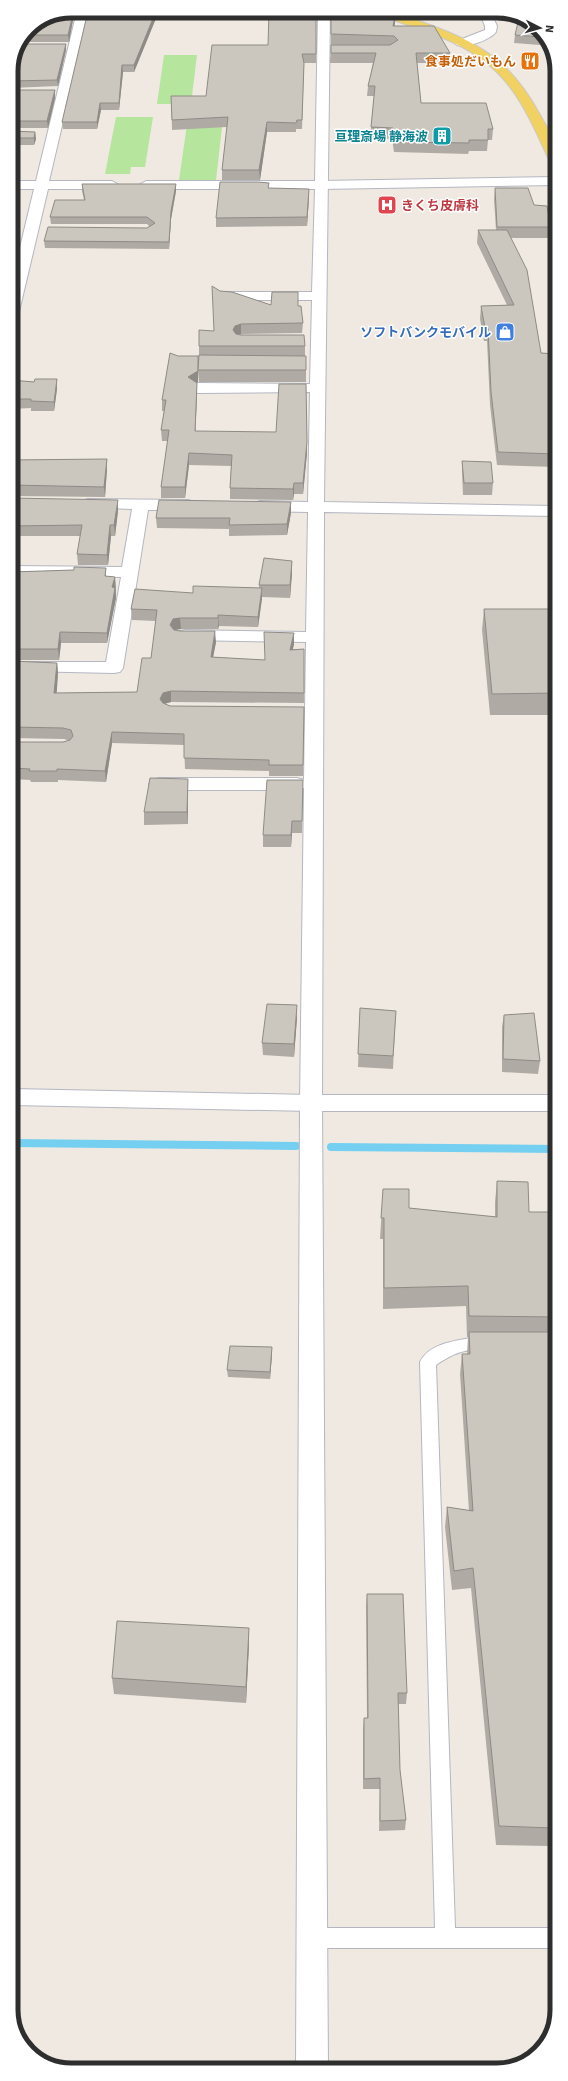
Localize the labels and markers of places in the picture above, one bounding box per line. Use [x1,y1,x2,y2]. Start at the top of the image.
restaurant icon: 食事処だいもん [519,50,541,72]
place label: 食事処だいもん [425,54,516,70]
building icon: 亘理斎場 静海波 [431,125,453,147]
place label: 亘理斎場 静海波 [334,129,428,145]
hospital icon: きくち皮膚科 [376,194,398,216]
place label: きくち皮膚科 [401,198,479,214]
shop icon: ソフトバンクモバイル [494,321,516,343]
place label: ソフトバンクモバイル [360,325,491,341]

